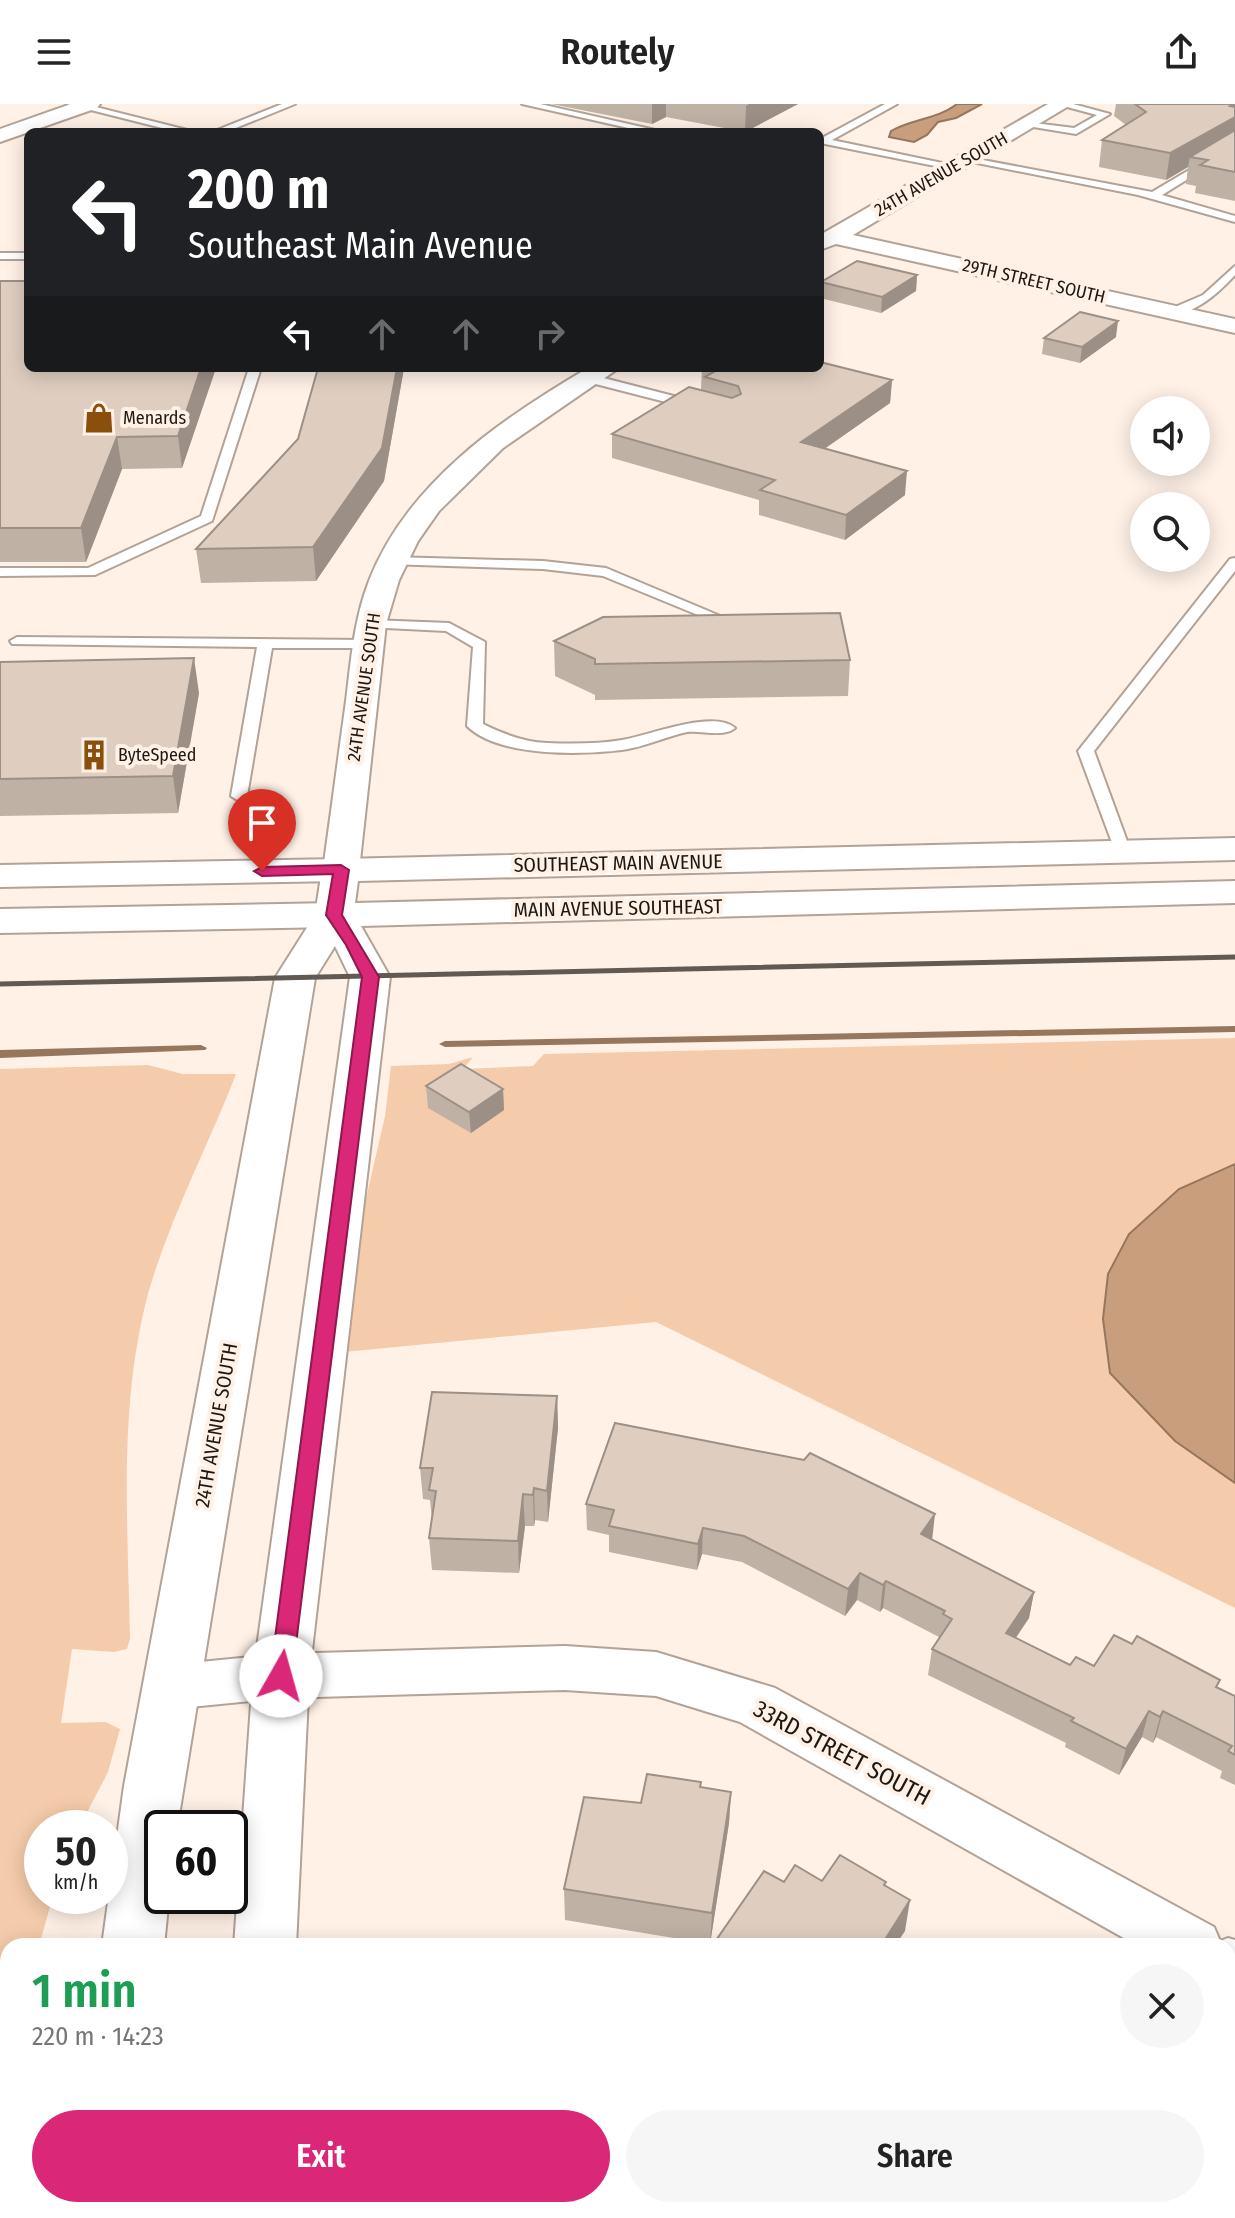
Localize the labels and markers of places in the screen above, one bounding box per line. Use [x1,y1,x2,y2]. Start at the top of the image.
shop icon: Menards [82,401,116,435]
place label: Menards [123,407,186,429]
building icon: ByteSpeed [77,738,111,772]
place label: ByteSpeed [118,744,196,766]
pin [228,789,296,871]

